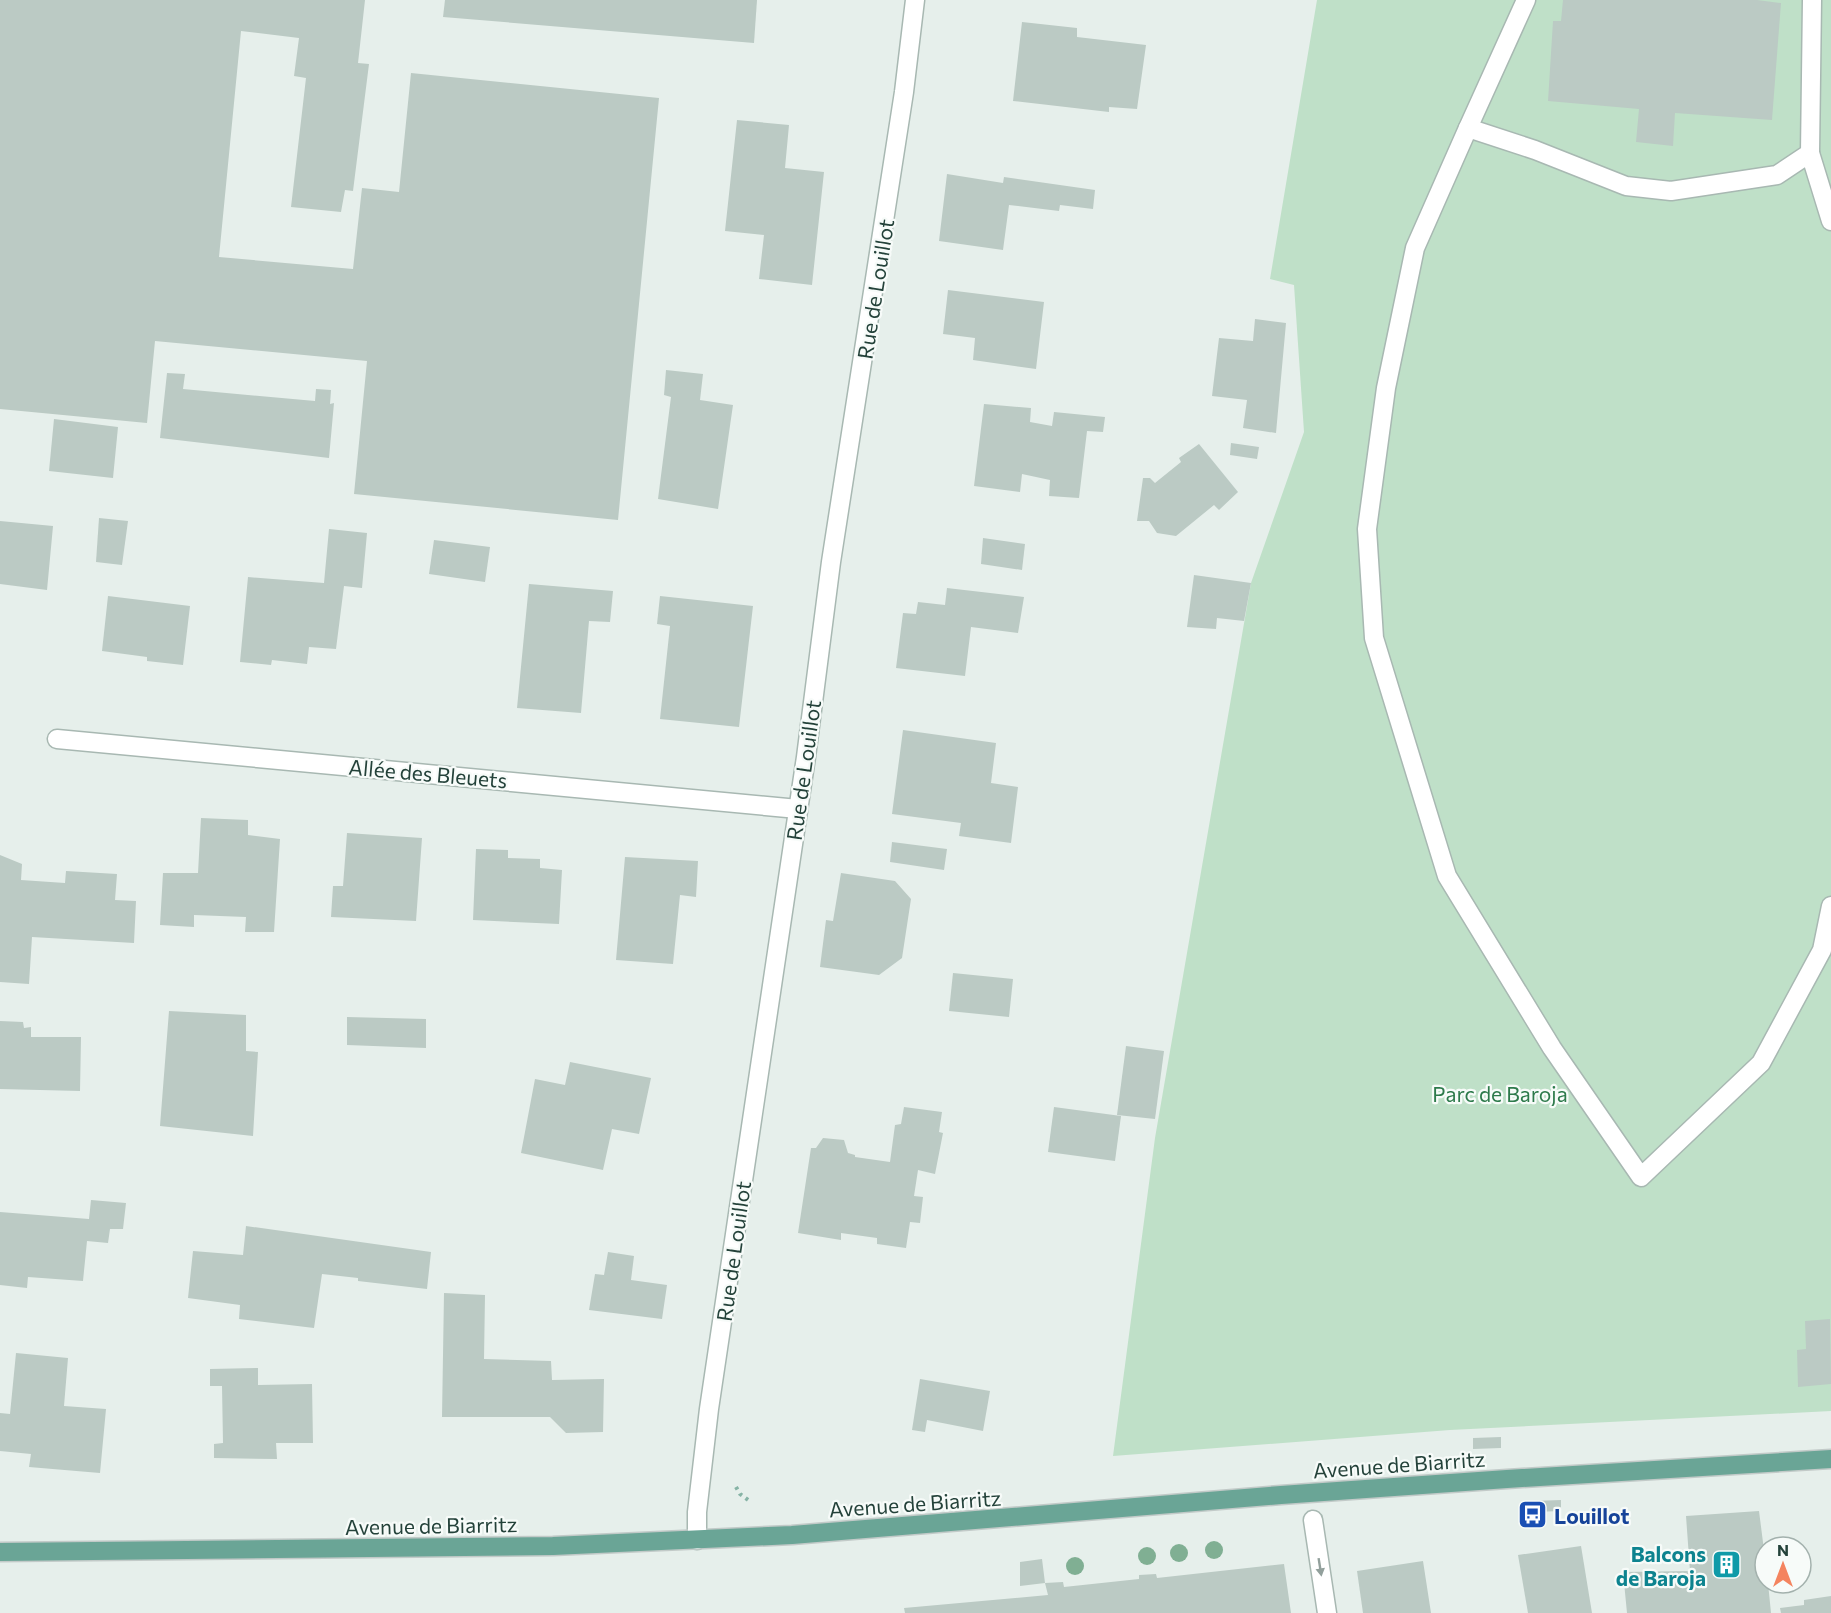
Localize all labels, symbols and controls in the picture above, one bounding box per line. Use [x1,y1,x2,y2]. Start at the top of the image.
street label: Rue de Louillot [852,217,898,361]
street label: Rue de Louillot [781,698,825,842]
street label: Allée des Bleuets [348,754,508,792]
park label: Parc de Baroja [1432,1081,1568,1106]
street label: Rue de Louillot [711,1179,755,1323]
street label: Avenue de Biarritz [1312,1446,1486,1482]
street label: Avenue de Biarritz [828,1485,1002,1521]
bus stop icon: Louillot [1517,1499,1549,1531]
place label: Louillot [1554,1503,1629,1528]
street label: Avenue de Biarritz [345,1511,517,1539]
north arrow [1753,1535,1813,1595]
text: N [1777,1540,1789,1559]
place label: Balcons de Baroja [1616,1541,1706,1590]
building icon: Balcons de Baroja [1711,1549,1743,1581]
one-way arrow [1315,1557,1324,1576]

